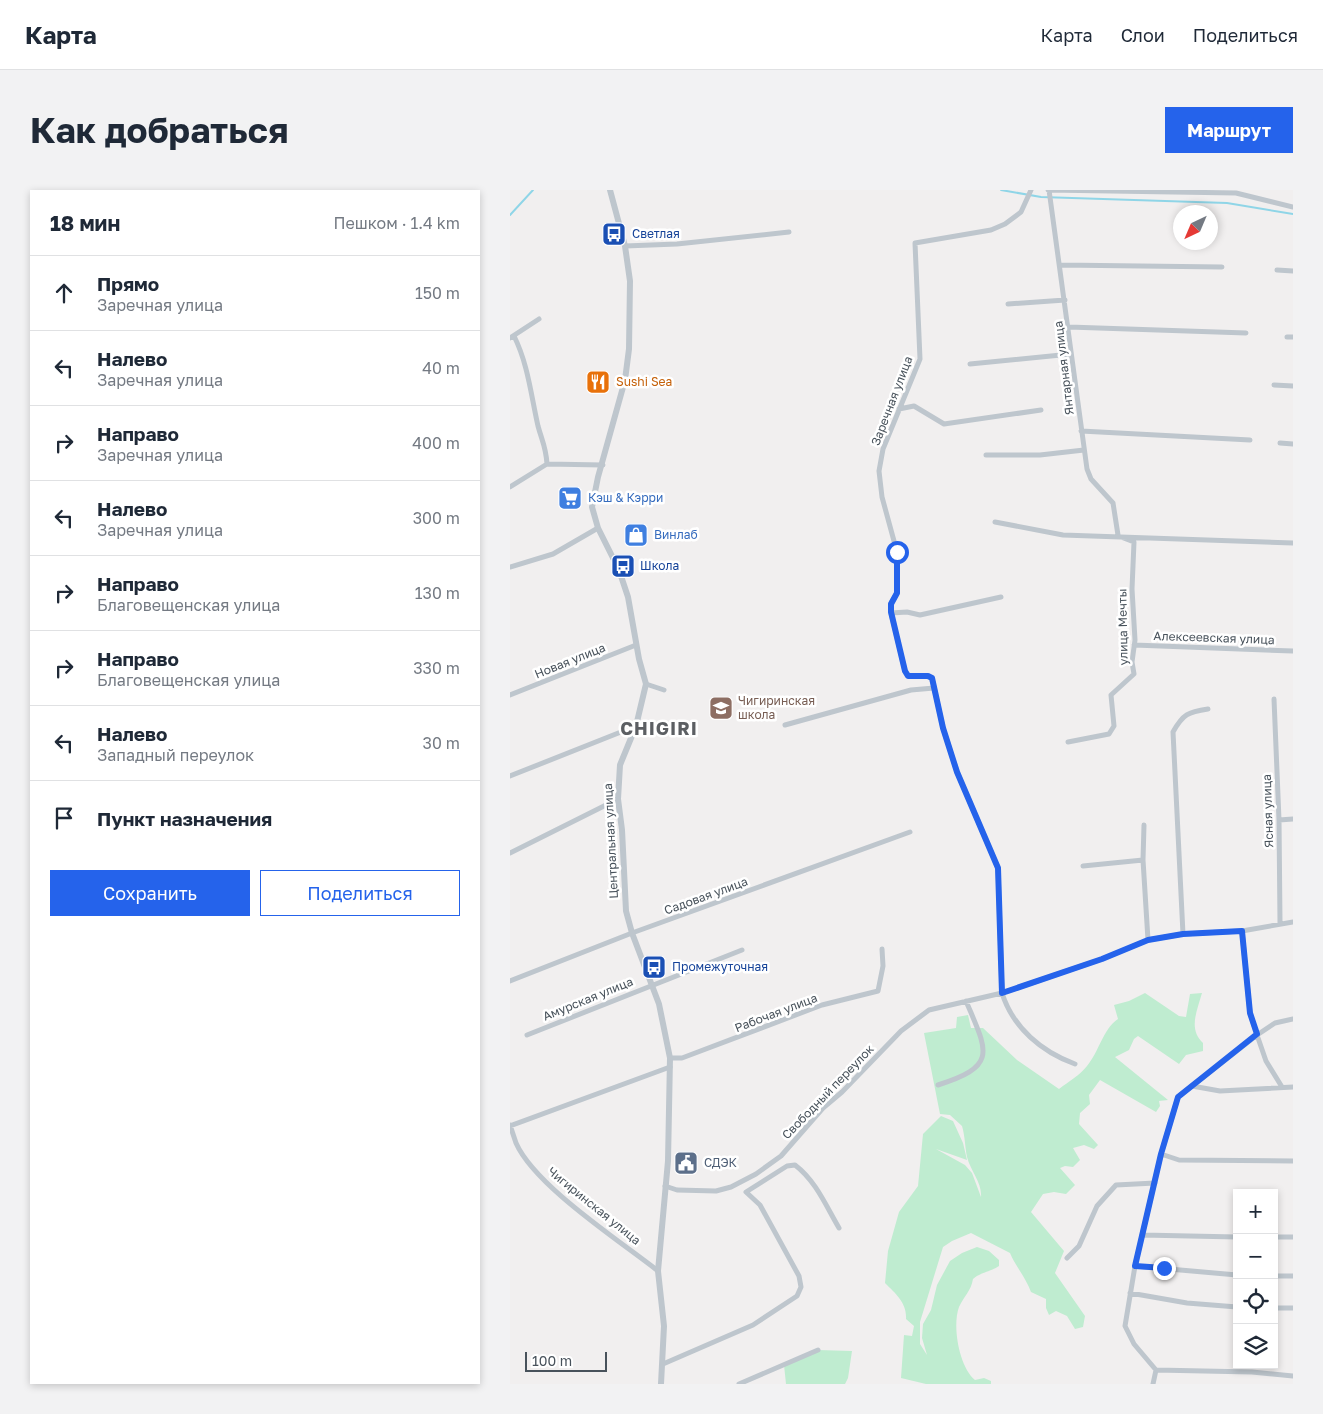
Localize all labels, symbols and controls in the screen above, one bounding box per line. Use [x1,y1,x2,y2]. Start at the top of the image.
text: Карта [25,20,97,49]
text: Карта [1041,24,1093,46]
text: Слои [1121,24,1165,46]
text: Поделиться [1193,24,1298,46]
button: Маршрут [1165,107,1293,153]
text: Как добраться [30,109,288,151]
north arrow [1173,205,1218,250]
text: 18 мин [50,210,120,236]
text: Пешком · 1.4 km [333,213,460,233]
bus stop icon: Светлая [601,221,627,247]
place label: Светлая [632,226,680,241]
text: Прямо [97,272,159,295]
icon: ahead [50,279,78,307]
text: 150 m [415,283,460,303]
text: Заречная улица [97,295,223,315]
street label: Янтарная улица [1050,320,1077,416]
text: Налево [97,347,167,370]
icon: left [50,354,78,382]
street label: Заречная улица [868,354,915,448]
text: 40 m [422,358,460,378]
restaurant icon: Sushi Sea [585,369,611,395]
text: Заречная улица [97,370,223,390]
place label: Sushi Sea [616,374,672,389]
text: Направо [97,422,179,445]
icon: right [50,429,78,457]
text: 400 m [412,433,460,453]
text: Заречная улица [97,445,223,465]
supermarket icon: Кэш & Кэрри [557,485,583,511]
place label: Кэш & Кэрри [588,490,663,505]
text: Налево [97,497,167,520]
icon: left [50,504,78,532]
text: 300 m [413,508,460,528]
text: Заречная улица [97,520,223,540]
shop icon: Винлаб [623,522,649,548]
place label: Винлаб [654,527,698,542]
route start [886,541,909,564]
bus stop icon: Школа [610,553,636,579]
place label: Школа [640,558,679,573]
text: Направо [97,572,179,595]
icon: right [50,579,78,607]
text: 130 m [415,583,460,603]
street label: улица Мечты [1114,589,1131,666]
text: Благовещенская улица [97,595,280,615]
street label: Алексеевская улица [1153,628,1275,647]
street label: Новая улица [532,640,607,682]
text: Направо [97,647,179,670]
icon: right [50,654,78,682]
text: 330 m [413,658,460,678]
text: Благовещенская улица [97,670,280,690]
place label: Чигиринская школа [738,693,815,722]
school or university icon: Чигиринская школа [708,695,734,721]
district label: CHIGIRI [620,717,698,739]
text: Налево [97,722,167,745]
icon: left [50,729,78,757]
text: 30 m [423,733,460,753]
text: Западный переулок [97,745,254,765]
street label: Ясная улица [1259,774,1276,848]
street label: Центральная улица [600,783,621,899]
icon: arrive [50,804,78,832]
text: Пункт назначения [97,807,272,830]
button: Сохранить [50,870,250,916]
button: Поделиться [260,870,460,916]
street label: Садовая улица [662,873,750,918]
bus stop icon: Промежуточная [641,954,667,980]
place label: Промежуточная [672,959,768,974]
street label: Амурская улица [541,974,635,1023]
street label: Рабочая улица [732,990,819,1035]
street label: Свободный переулок [779,1041,877,1142]
public building icon: СДЭК [673,1150,699,1176]
place label: СДЭК [704,1155,738,1170]
street label: Чигиринская улица [545,1163,644,1248]
map controls [1233,1189,1278,1369]
button: + [1233,1189,1278,1234]
button: − [1233,1234,1278,1279]
route end [1153,1257,1176,1280]
button: locate [1233,1279,1278,1324]
button: layers [1233,1324,1278,1369]
scale bar [525,1349,608,1372]
text: 100 m [532,1352,572,1369]

